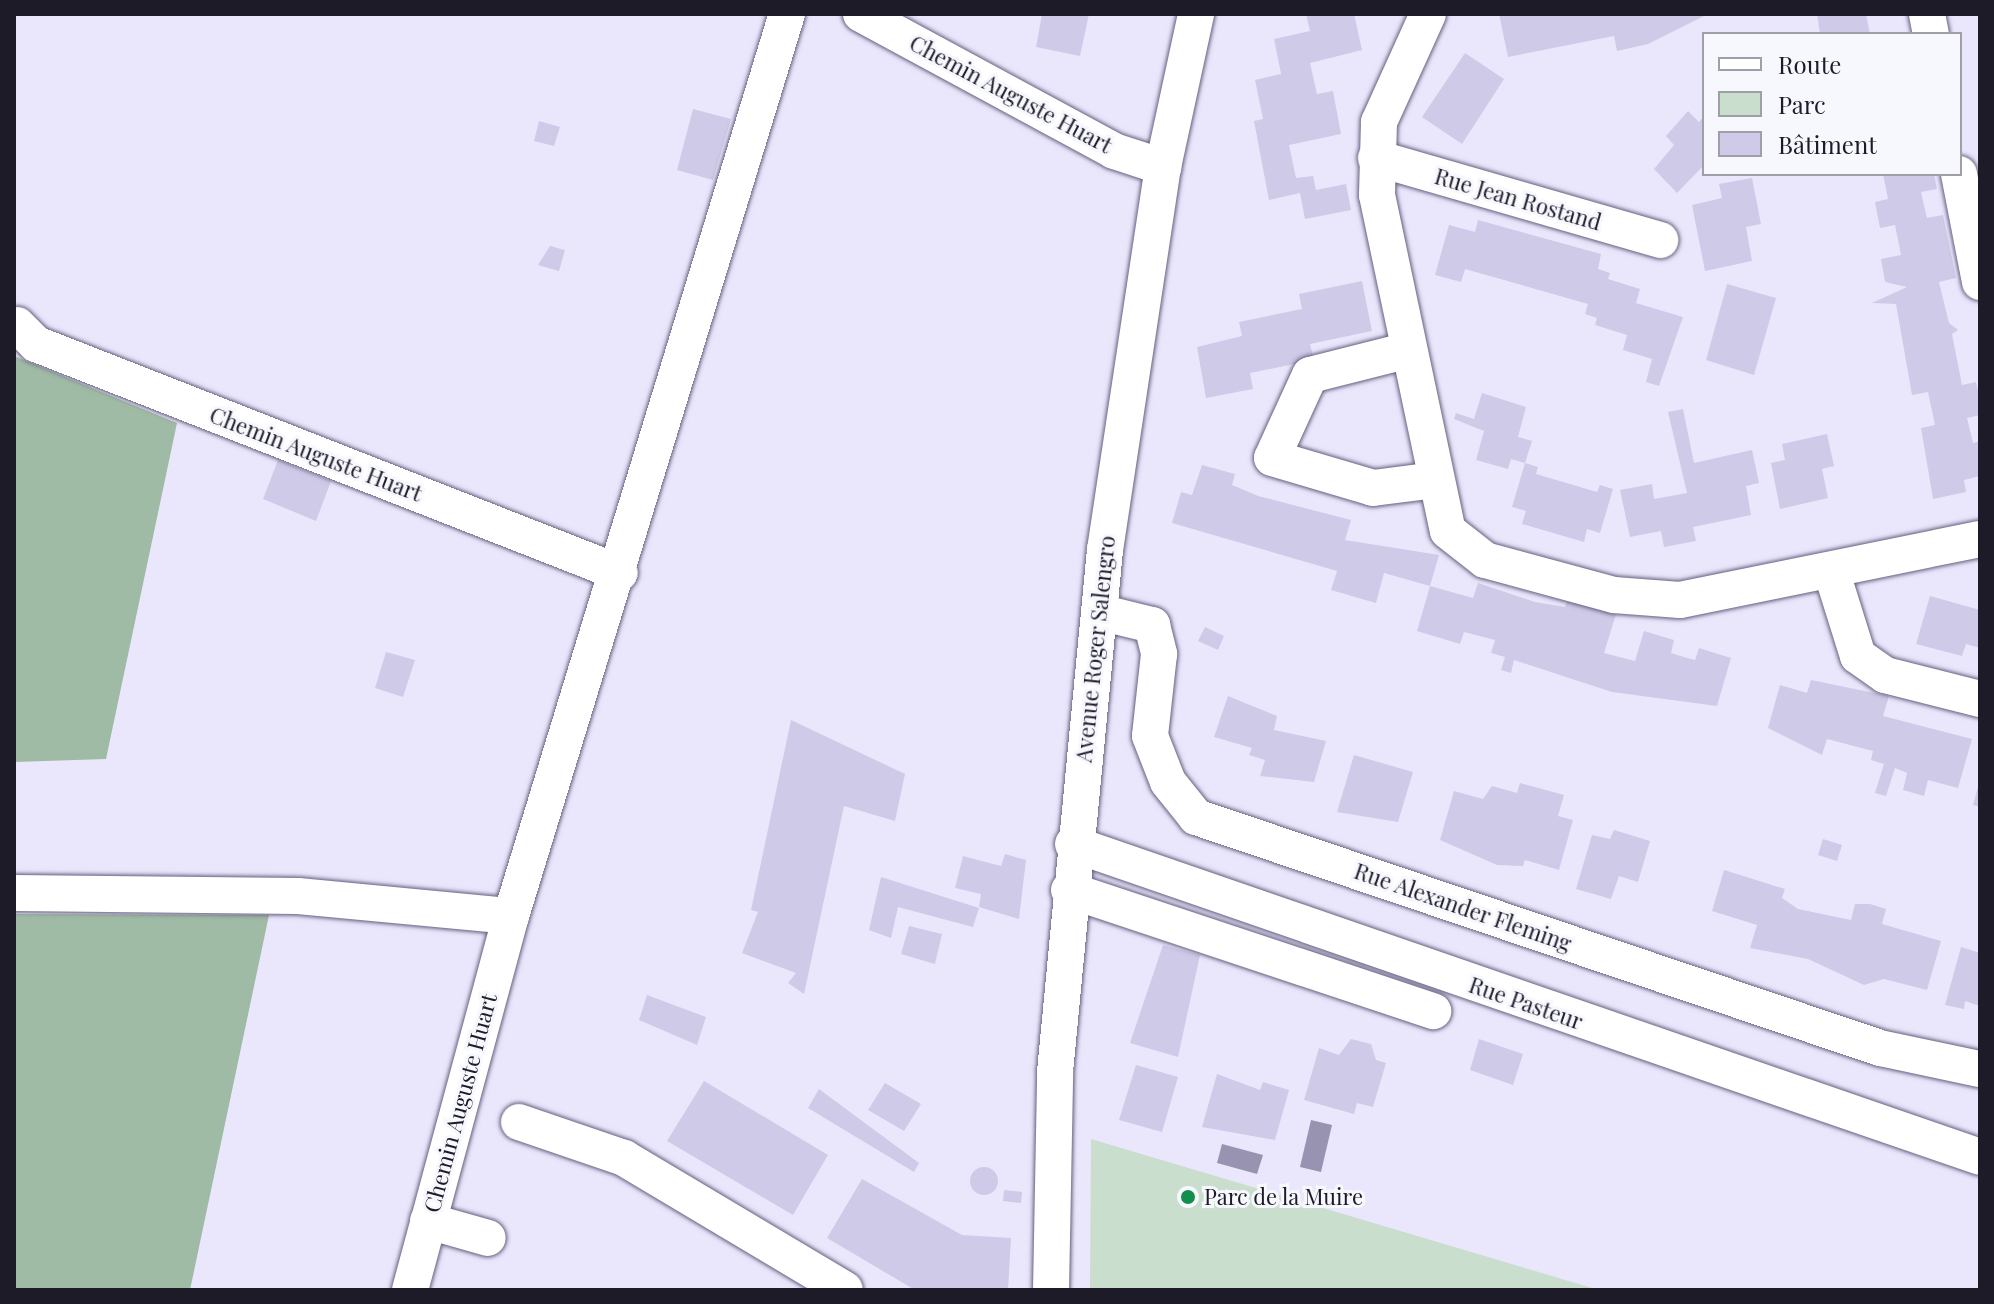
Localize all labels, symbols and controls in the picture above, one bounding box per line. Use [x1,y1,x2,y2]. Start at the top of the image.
street label: Chemin Auguste Huart [905,29,1117,159]
legend [1702,32,1962,176]
text: Route [1778,48,1841,80]
text: Parc [1778,88,1826,120]
text: Bâtiment [1778,128,1877,160]
street label: Rue Jean Rostand [1432,163,1604,235]
street label: Chemin Auguste Huart [206,401,426,507]
street label: Avenue Roger Salengro [1070,534,1120,764]
street label: Rue Alexander Fleming [1350,857,1576,957]
street label: Rue Pasteur [1466,971,1586,1035]
street label: Chemin Auguste Huart [418,990,502,1216]
place label: Parc de la Muire [1204,1184,1364,1210]
marker: Parc de la Muire [1179,1188,1197,1206]

